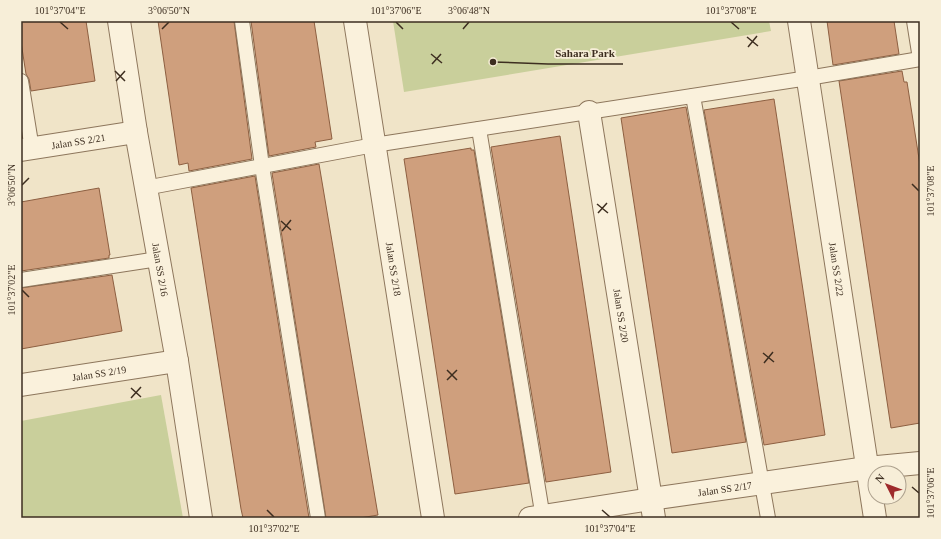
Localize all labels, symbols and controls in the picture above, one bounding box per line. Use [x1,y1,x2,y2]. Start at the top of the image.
text: 101°37'04"E [35,5,86,16]
text: 3°06'50"N [148,5,190,16]
text: 101°37'06"E [371,5,422,16]
text: 3°06'48"N [448,5,490,16]
text: 101°37'08"E [706,5,757,16]
callout: Sahara Park [548,41,623,64]
text: Sahara Park [555,47,616,59]
street label: Jalan SS 2/21 [51,132,106,151]
text: 3°06'50"N [6,164,17,206]
text: 101°37'08"E [925,166,936,217]
street label: Jalan SS 2/18 [384,241,403,297]
street label: Jalan SS 2/22 [827,241,846,297]
street label: Jalan SS 2/16 [150,242,170,297]
text: 101°37'02"E [6,265,17,316]
street label: Jalan SS 2/20 [611,288,631,343]
street label: Jalan SS 2/19 [71,364,127,383]
north arrow [867,465,907,505]
text: 101°37'06"E [925,468,936,519]
text: N [872,471,887,485]
street label: Jalan SS 2/17 [697,480,753,498]
text: 101°37'02"E [249,523,300,534]
text: 101°37'04"E [585,523,636,534]

